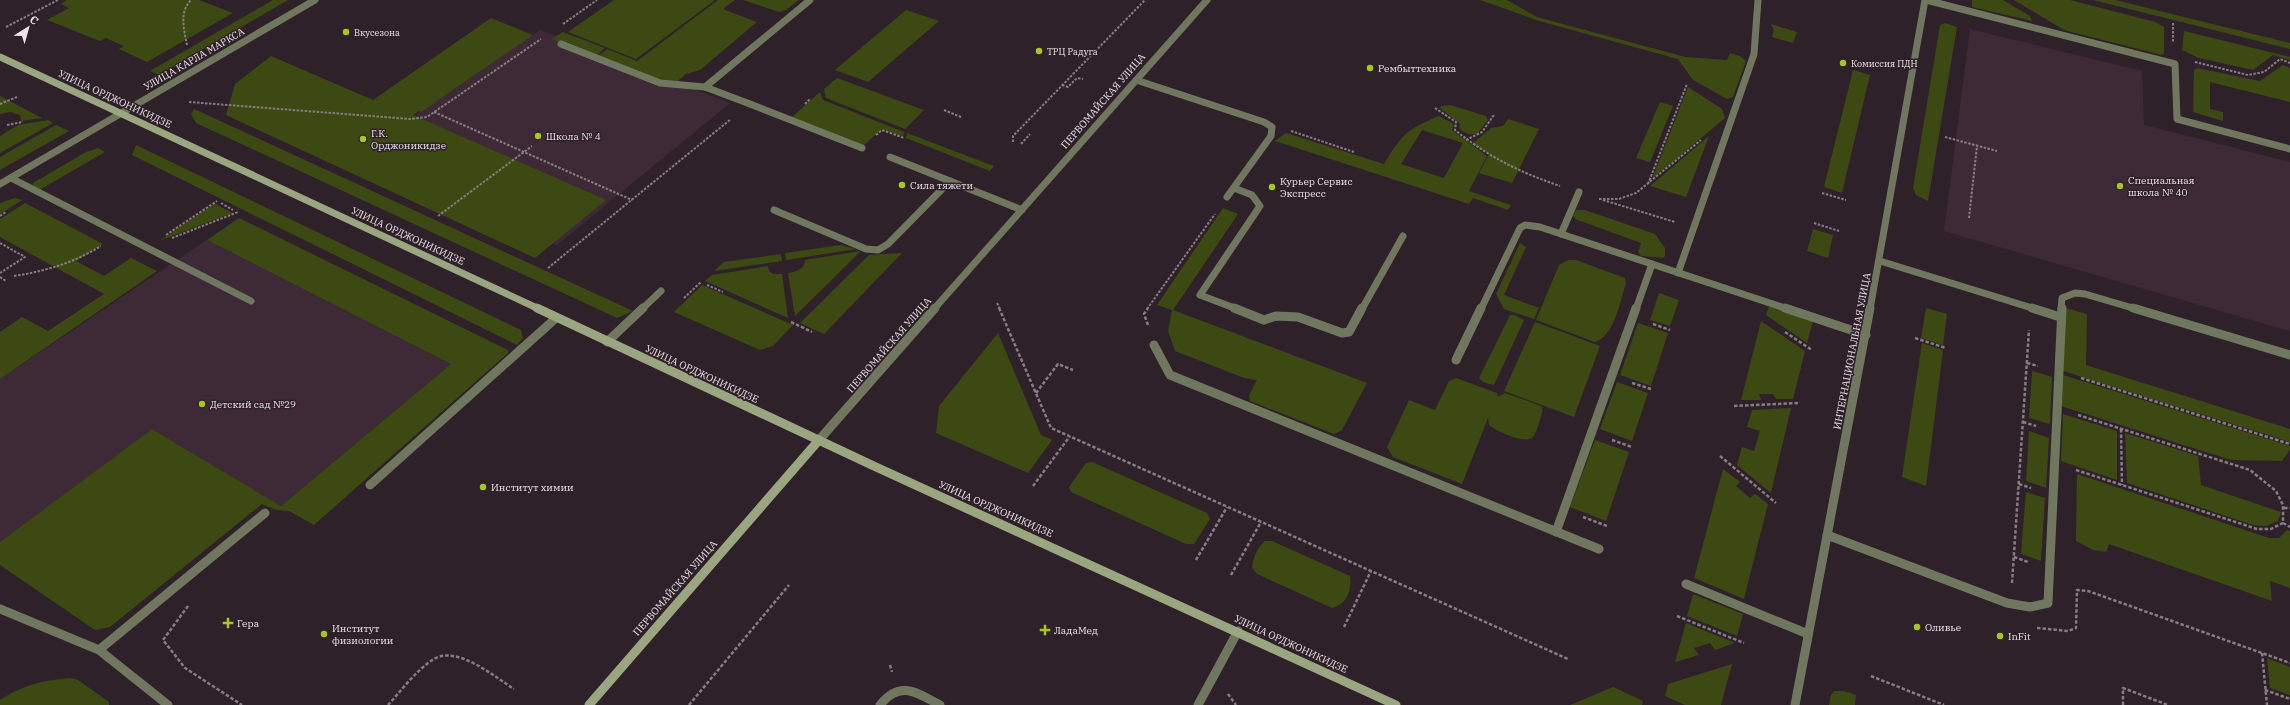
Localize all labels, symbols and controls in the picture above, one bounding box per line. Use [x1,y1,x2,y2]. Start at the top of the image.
north arrow [8,8,48,48]
text: С [27,12,41,28]
street label: УЛИЦА КАРЛА МАРКСА [141,25,247,93]
marker: Вкусезона [341,27,351,37]
place label: Вкусезона [354,27,400,38]
marker: ТРЦ Радуга [1034,46,1044,56]
place label: ТРЦ Радуга [1047,46,1098,57]
street label: ПЕРВОМАЙСКАЯ УЛИЦА [1058,50,1148,151]
marker: Комиссия ПДН [1838,58,1848,68]
place label: Комиссия ПДН [1851,58,1918,69]
place label: Рембыттехника [1378,62,1457,75]
marker: Рембыттехника [1365,63,1375,73]
street label: УЛИЦА ОРДЖОНИКИДЗЕ [56,67,174,131]
place label: Г.К. Орджоникидзе [371,127,446,152]
place label: Школа № 4 [546,130,601,143]
marker: Школа № 4 [533,131,543,141]
marker: Г.К. Орджоникидзе [358,134,368,144]
place label: Специальная школа № 40 [2128,174,2195,199]
place label: Курьер Сервис Экспресс [1280,175,1353,200]
place label: Сила тяжети [910,179,973,192]
marker: Сила тяжети [897,180,907,190]
marker: Специальная школа № 40 [2115,181,2125,191]
marker: Курьер Сервис Экспресс [1267,182,1277,192]
street label: УЛИЦА ОРДЖОНИКИДЗЕ [349,204,467,268]
street label: ИНТЕРНАЦИОНАЛЬНАЯ УЛИЦА [1830,271,1874,430]
street label: ПЕРВОМАЙСКАЯ УЛИЦА [844,294,934,395]
street label: УЛИЦА ОРДЖОНИКИДЗЕ [643,342,761,406]
place label: Детский сад №29 [210,398,296,411]
marker: Детский сад №29 [197,399,207,409]
street label: УЛИЦА ОРДЖОНИКИДЗЕ [937,478,1055,540]
place label: Институт химии [491,481,574,494]
marker: Институт химии [478,482,488,492]
street label: ПЕРВОМАЙСКАЯ УЛИЦА [630,537,720,638]
street label: УЛИЦА ОРДЖОНИКИДЗЕ [1232,612,1350,676]
marker: Гера [222,617,234,629]
place label: Гера [237,617,260,630]
place label: Оливье [1925,621,1961,634]
place label: Институт физиологии [332,622,394,647]
marker: Оливье [1912,622,1922,632]
marker: ЛадаМед [1039,624,1051,636]
place label: ЛадаМед [1054,624,1098,637]
marker: Институт физиологии [319,629,329,639]
place label: InFit [2008,630,2031,643]
marker: InFit [1995,631,2005,641]

